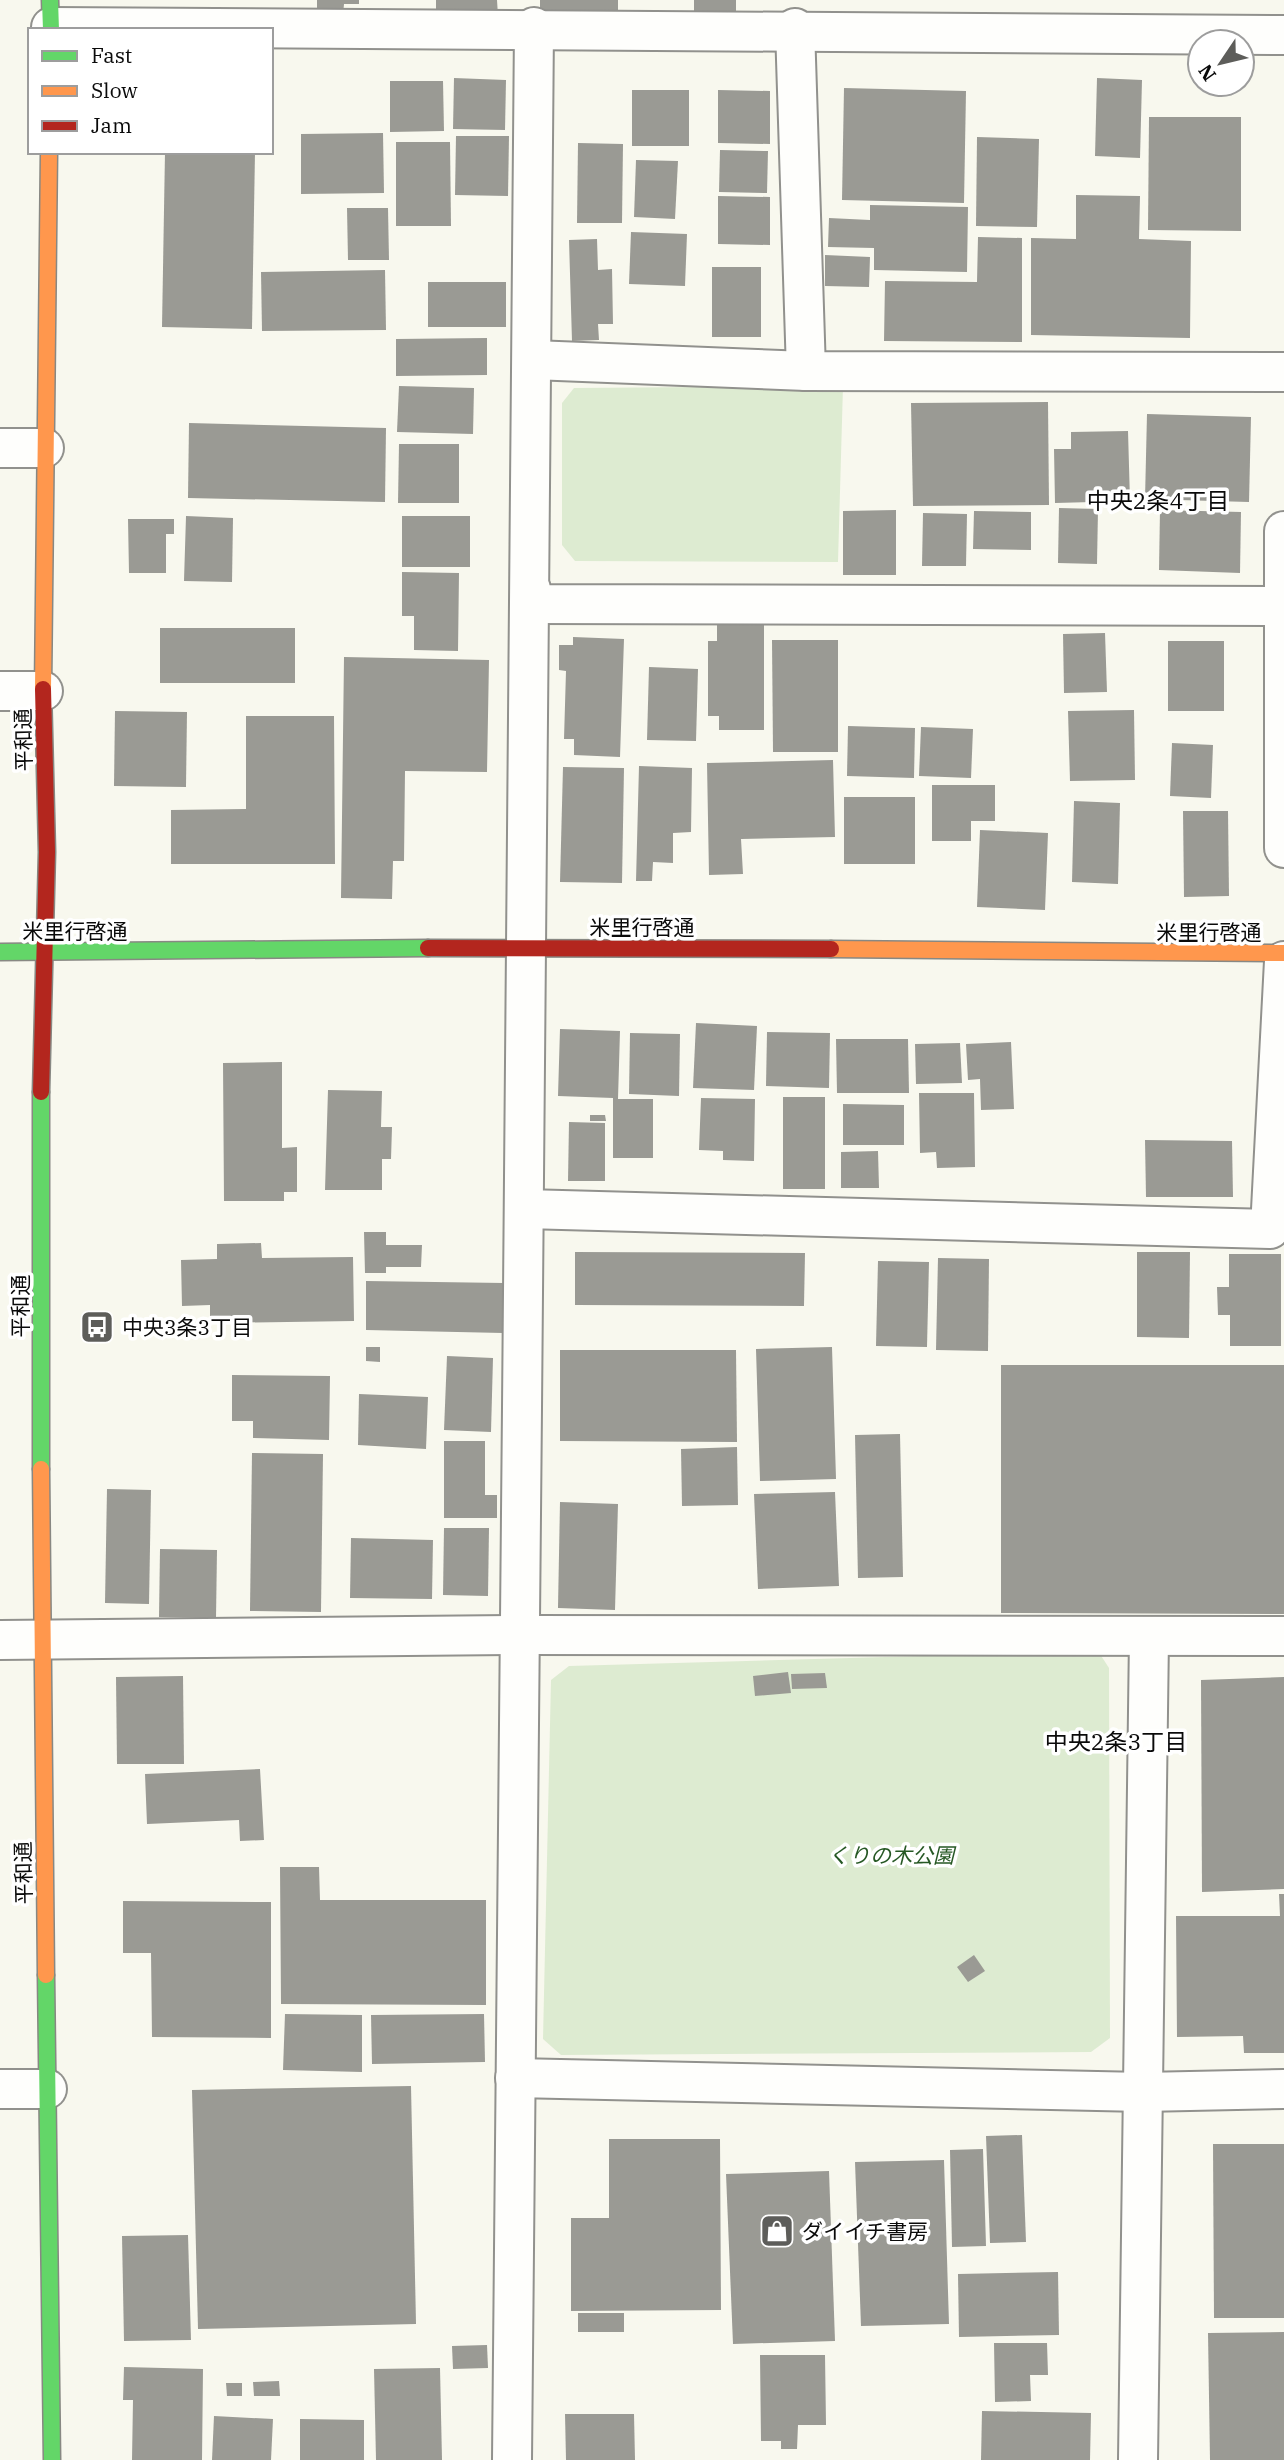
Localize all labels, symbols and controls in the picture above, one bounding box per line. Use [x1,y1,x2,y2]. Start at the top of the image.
legend [28,28,273,154]
north arrow [1186,28,1256,98]
text: Fast [91,41,132,69]
text: N [1193,60,1221,86]
text: Slow [91,76,138,104]
text: Jam [91,111,132,139]
district label: 中央2条4丁目 [1087,485,1229,515]
street label: 平和通 [8,708,38,772]
street label: 米里行啓通 [590,913,695,941]
street label: 米里行啓通 [23,917,128,945]
street label: 米里行啓通 [1157,918,1262,946]
street label: 平和通 [6,1275,34,1338]
bus stop icon: 中央3条3丁目 [78,1308,116,1346]
place label: 中央3条3丁目 [122,1313,252,1341]
district label: 中央2条3丁目 [1045,1726,1187,1756]
street label: 平和通 [8,1841,38,1905]
park label: くりの木公園 [828,1841,957,1869]
shop icon: ダイイチ書房 [758,2212,796,2250]
place label: ダイイチ書房 [802,2217,928,2245]

